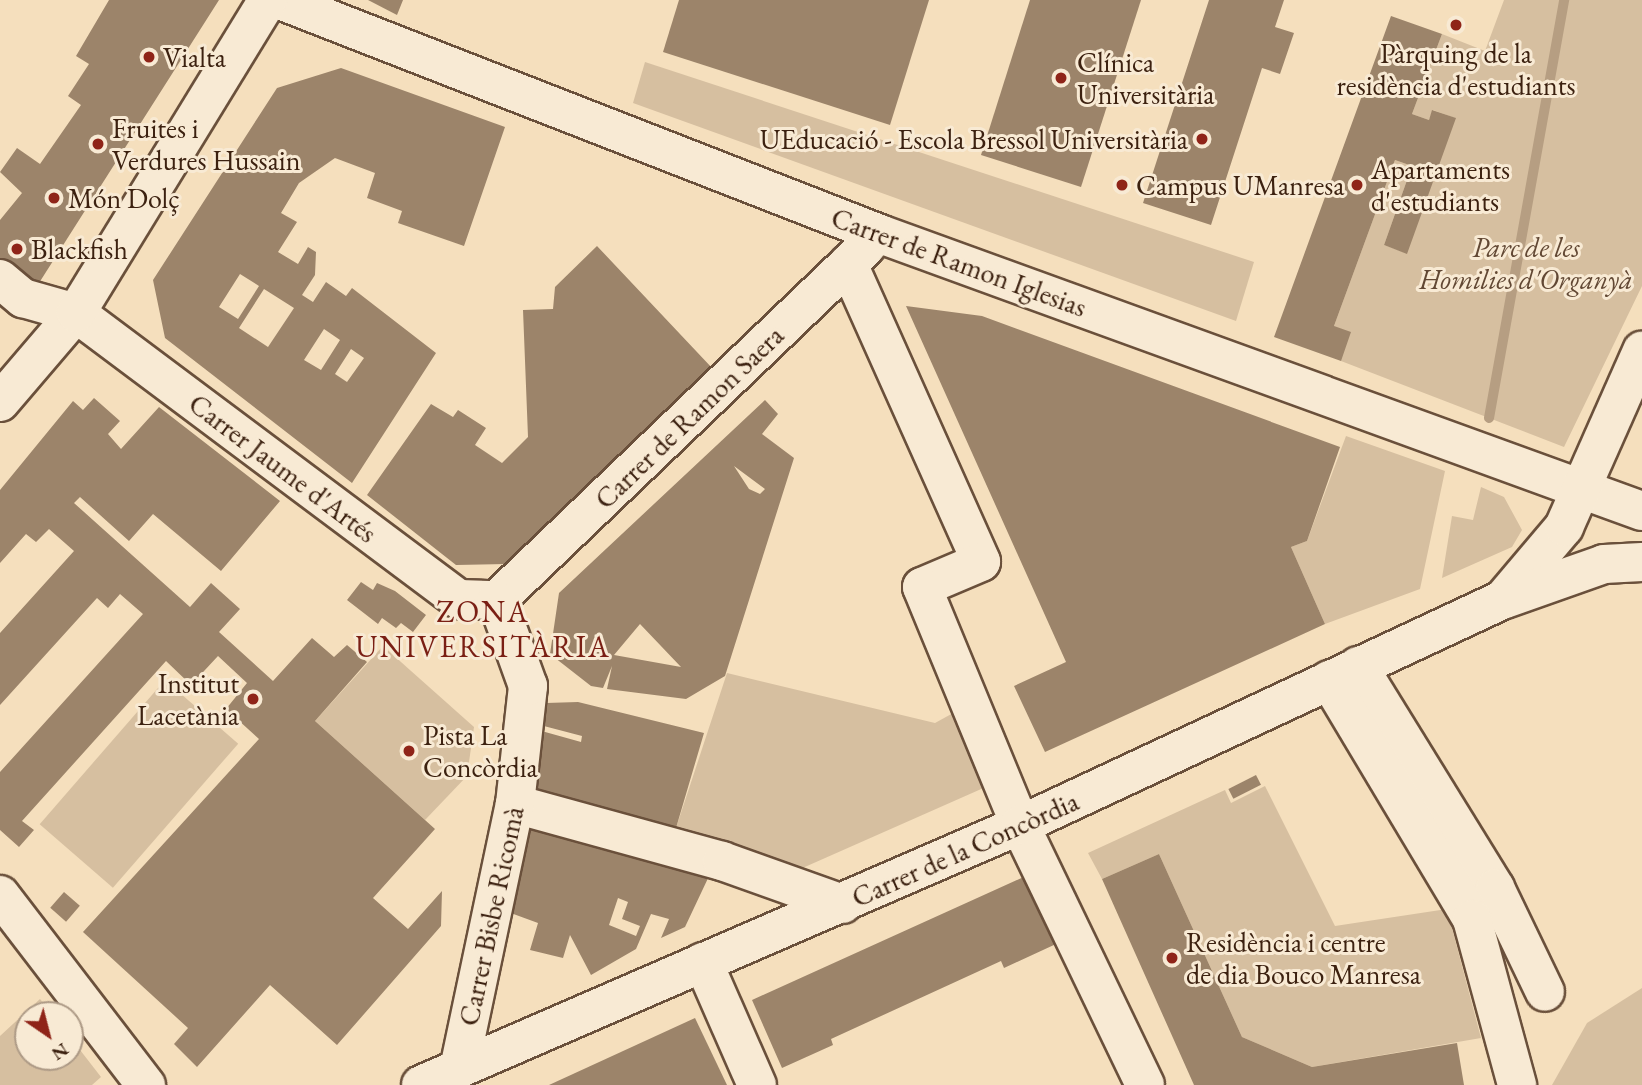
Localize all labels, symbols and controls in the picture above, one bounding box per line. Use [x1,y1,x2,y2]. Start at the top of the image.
marker: Pàrquing de la residència d'estudiants [1448,17,1464,33]
place label: Pàrquing de la residència d'estudiants [1336,36,1576,102]
place label: Vialta [163,40,226,74]
place label: Clínica Universitària [1077,45,1214,111]
marker: Vialta [141,49,157,65]
marker: Clínica Universitària [1051,68,1071,88]
place label: Fruites i Verdures Hussain [112,111,300,177]
place label: UEducació - Escola Bressol Universitària [760,122,1188,156]
marker: UEducació - Escola Bressol Universitària [1194,131,1210,147]
marker: Fruites i Verdures Hussain [90,136,106,152]
place label: Apartaments d'estudiants [1371,152,1510,218]
place label: Campus UManresa [1136,168,1345,202]
marker: Campus UManresa [1114,177,1130,193]
marker: Apartaments d'estudiants [1349,177,1365,193]
place label: Món Dolç [68,181,180,215]
marker: Món Dolç [46,190,62,206]
street label: Carrer de Ramon Iglesias [827,200,1091,324]
park label: Parc de les Homilies d'Organyà [1419,230,1633,296]
place label: Blackfish [31,232,128,266]
marker: Blackfish [9,241,25,257]
street label: Carrer de Ramon Saera [588,318,790,516]
street label: Carrer Jaume d'Artés [182,386,384,550]
district label: ZONA UNIVERSITÀRIA [357,594,609,664]
place label: Institut Lacetània [137,666,239,732]
marker: Institut Lacetània [245,691,261,707]
place label: Pista La Concòrdia [423,718,538,784]
marker: Pista La Concòrdia [401,743,417,759]
street label: Carrer de la Concòrdia [846,784,1084,914]
street label: Carrer Bisbe Ricomà [451,803,531,1029]
place label: Residència i centre de dia Bouco Manresa [1186,925,1421,991]
marker: Residència i centre de dia Bouco Manresa [1164,950,1180,966]
north arrow [14,1001,84,1071]
text: N [47,1037,74,1067]

